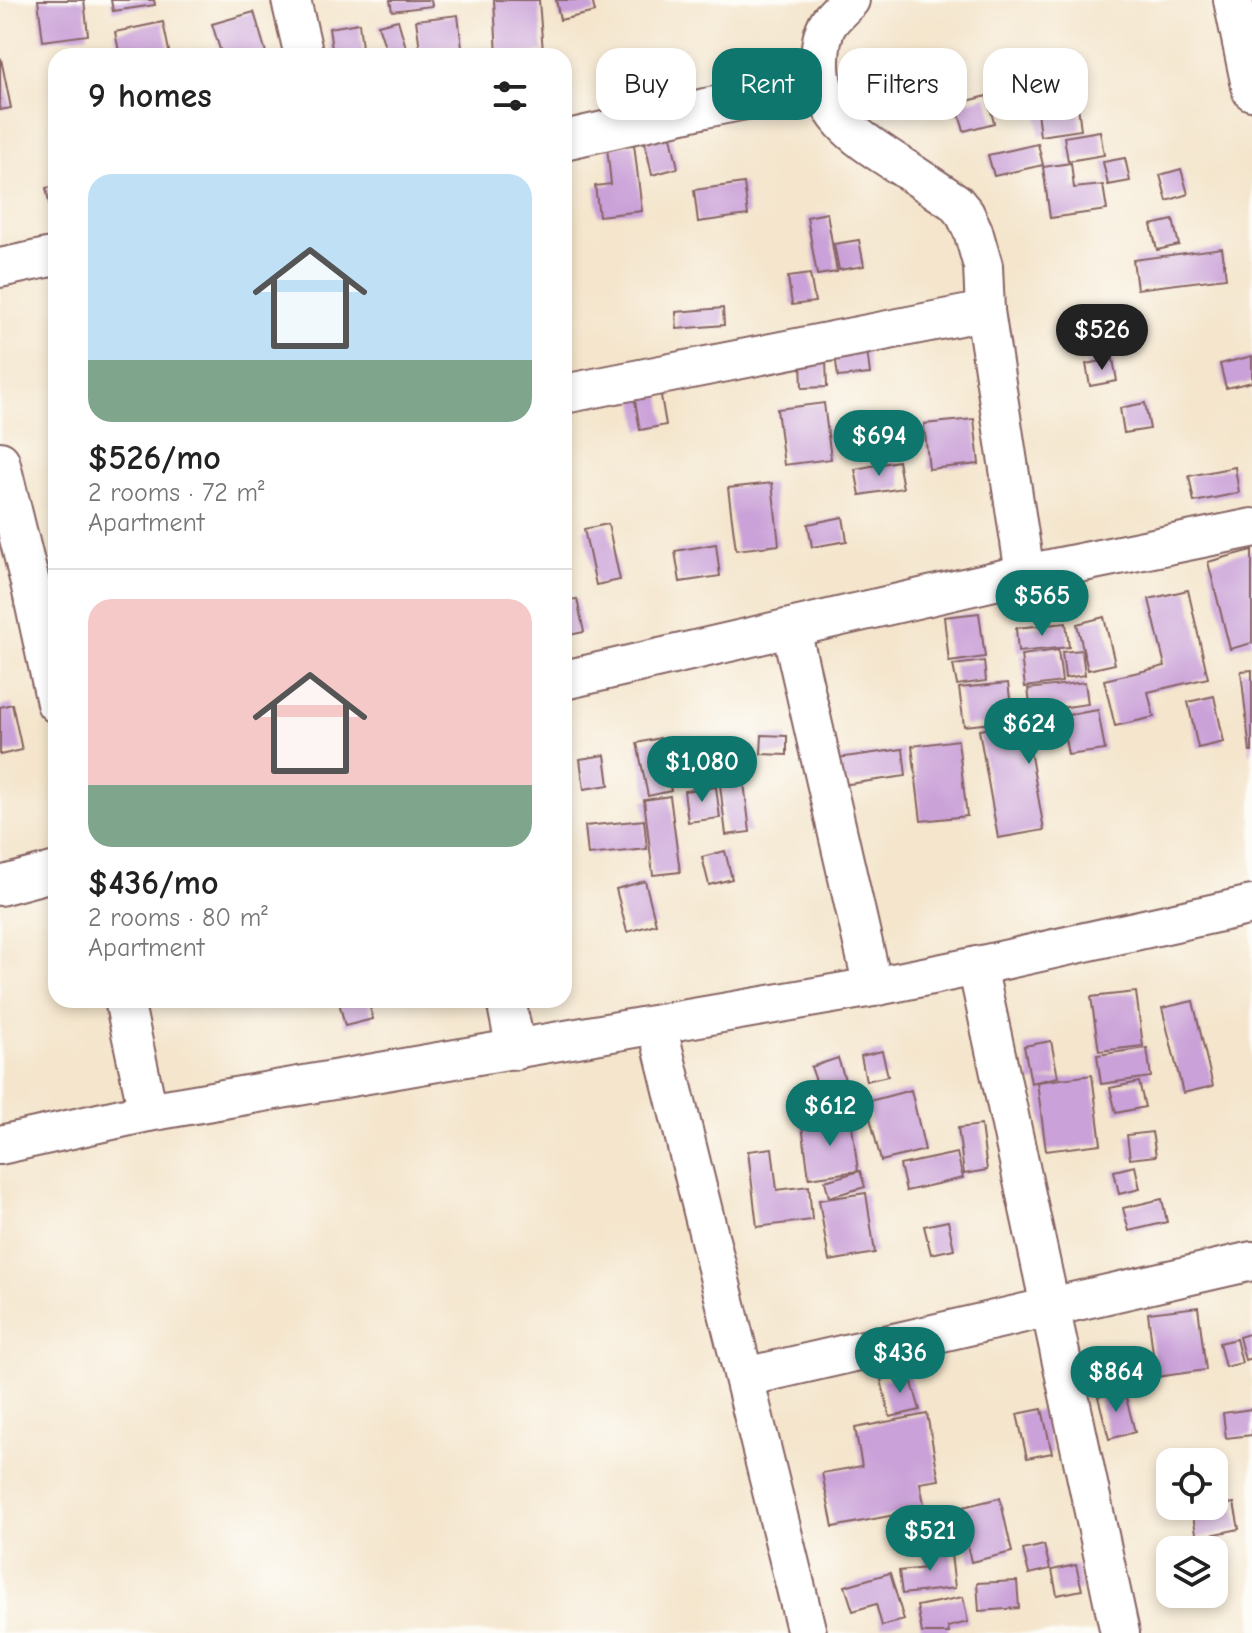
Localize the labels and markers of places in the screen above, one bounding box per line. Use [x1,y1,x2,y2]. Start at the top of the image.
pin: $526 [1055,304,1149,372]
pin: $694 [832,410,926,478]
pin: $565 [995,570,1089,638]
pin: $624 [982,698,1076,766]
pin: $1,080 [637,736,767,804]
pin: $612 [783,1080,877,1148]
pin: $436 [853,1327,947,1395]
pin: $864 [1069,1346,1163,1414]
pin: $521 [883,1505,977,1573]

